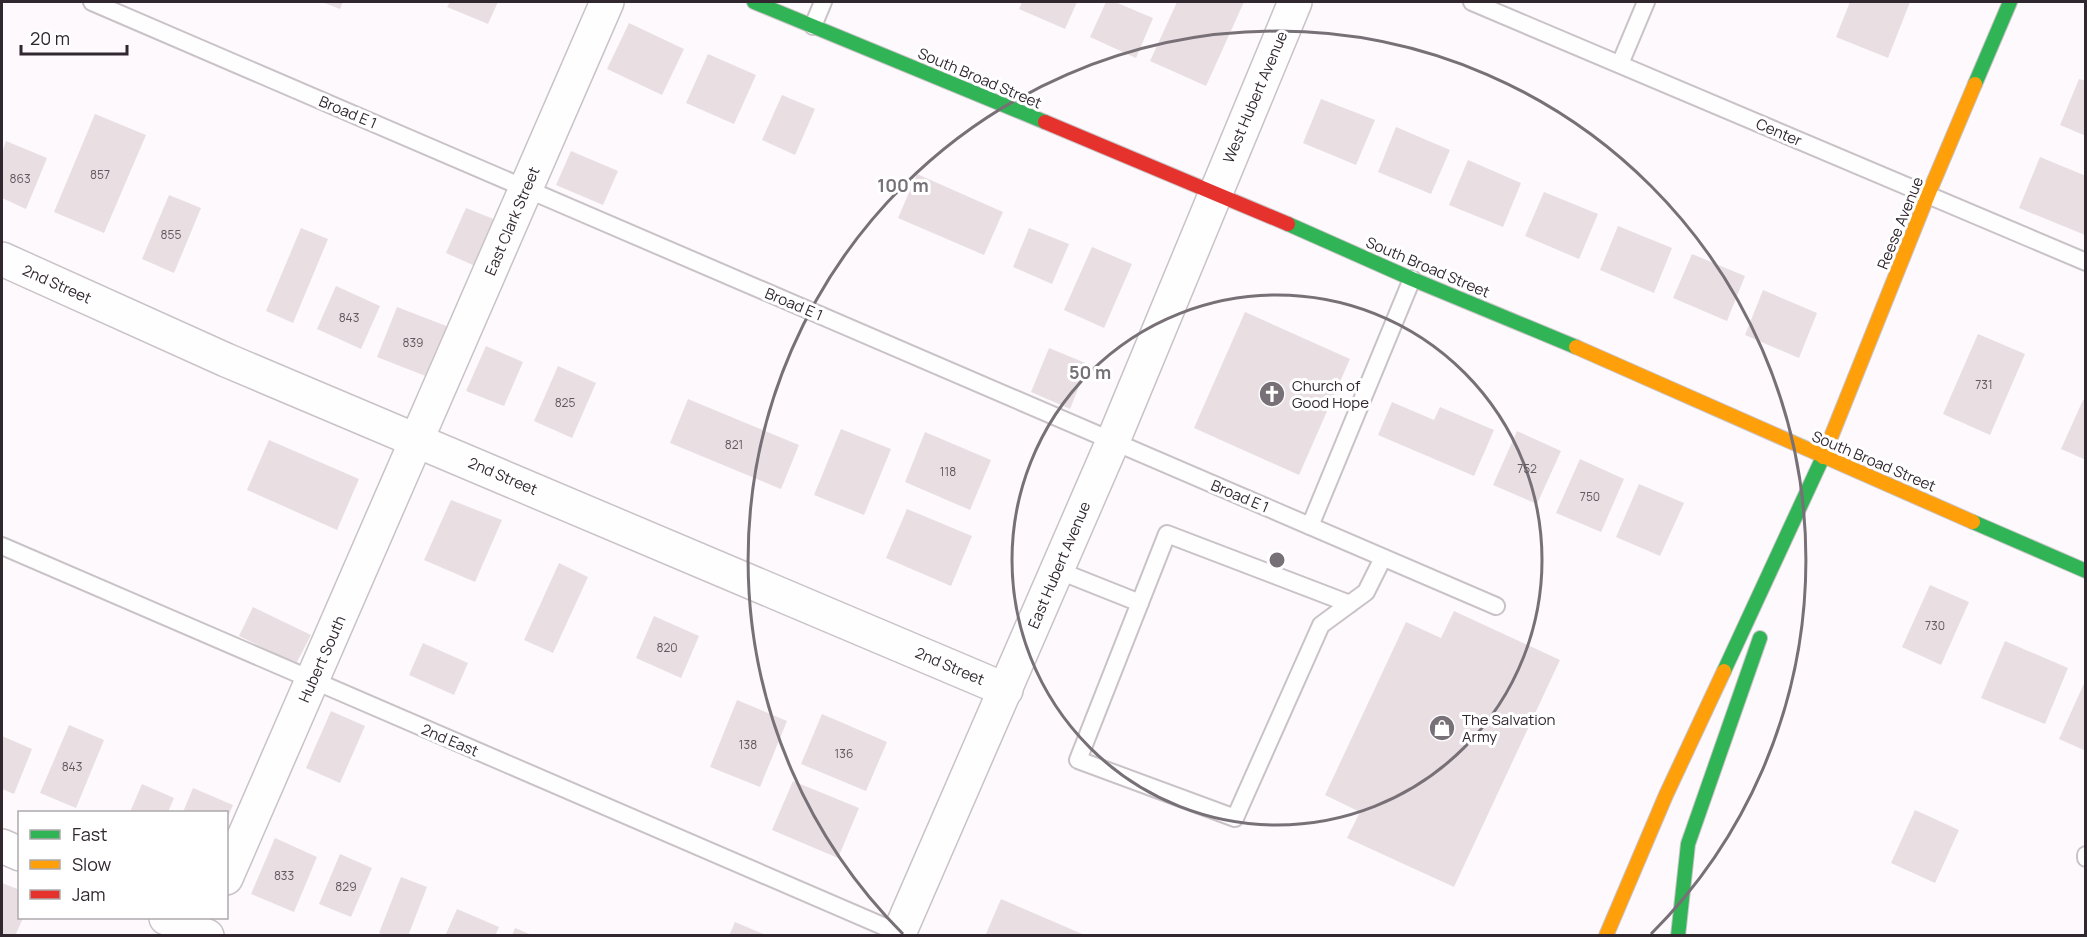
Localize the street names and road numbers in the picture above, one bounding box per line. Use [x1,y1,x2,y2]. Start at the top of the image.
street label: West Hubert Avenue [1218,28,1292,166]
street label: South Broad Street [915,42,1045,114]
street label: Broad E 1 [316,90,380,134]
street label: Center [1753,113,1806,151]
street label: East Clark Street [480,163,544,279]
street label: Reese Avenue [1872,173,1928,272]
street label: South Broad Street [1363,231,1493,303]
street label: 2nd Street [19,259,95,309]
street label: Broad E 1 [762,282,826,326]
street label: South Broad Street [1809,425,1939,497]
street label: 2nd Street [465,452,541,500]
street label: Broad E 1 [1208,474,1272,518]
street label: East Hubert Avenue [1023,498,1095,632]
street label: Hubert South [293,612,351,706]
street label: 2nd Street [912,642,988,690]
street label: 2nd East [418,719,482,761]

